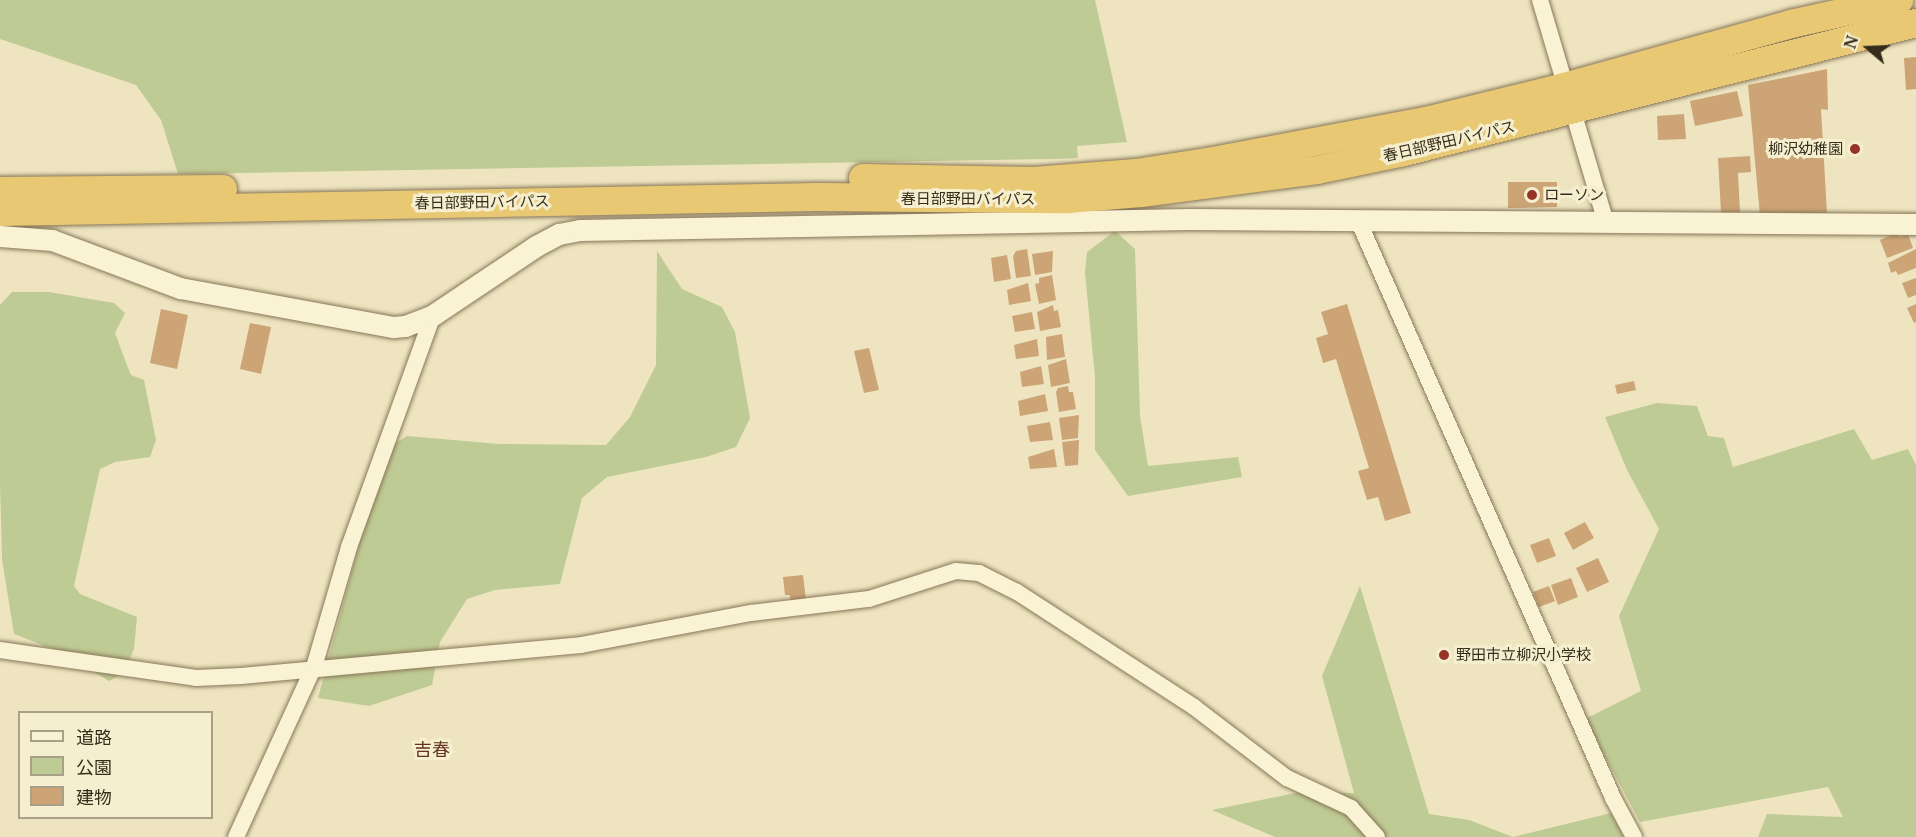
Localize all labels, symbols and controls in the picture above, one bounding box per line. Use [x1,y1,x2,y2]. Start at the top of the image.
north arrow [1838,18,1898,78]
text: N [1839,33,1863,52]
street label: 春日部野田バイパス [1381,117,1517,165]
place label: 柳沢幼稚園 [1768,140,1843,158]
marker: 柳沢幼稚園 [1848,142,1862,156]
place label: ローソン [1544,186,1604,204]
marker: ローソン [1525,188,1539,202]
street label: 春日部野田バイパス [901,190,1035,208]
street label: 春日部野田バイパス [414,192,550,212]
place label: 野田市立柳沢小学校 [1456,646,1591,664]
marker: 野田市立柳沢小学校 [1437,648,1451,662]
legend [18,711,213,819]
text: 道路 [76,725,112,749]
district label: 吉春 [414,738,450,760]
text: 公園 [76,755,112,779]
text: 建物 [76,785,112,809]

